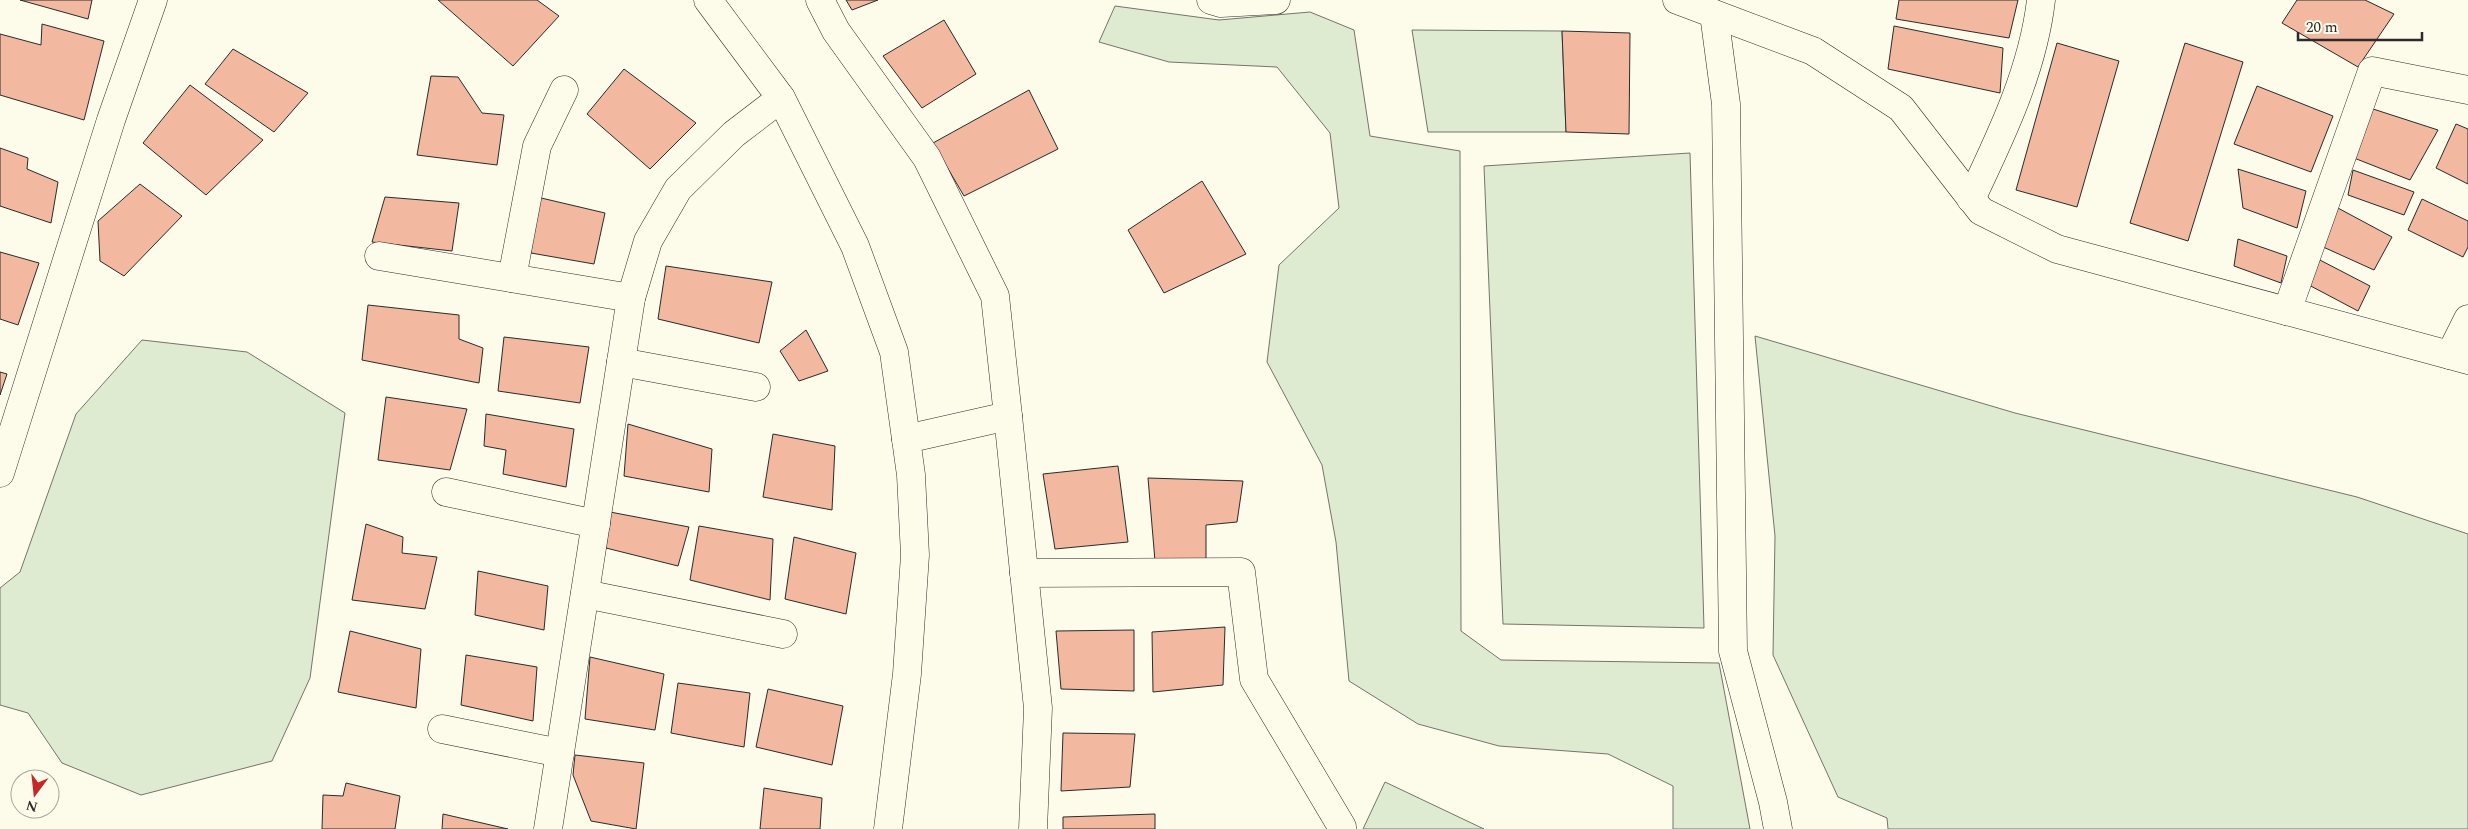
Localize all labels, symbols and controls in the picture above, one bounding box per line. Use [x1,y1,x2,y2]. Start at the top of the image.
scale bar [2298,10,2422,42]
text: 20 m [2306,16,2338,39]
north arrow [10,769,60,819]
text: N [24,794,40,818]

